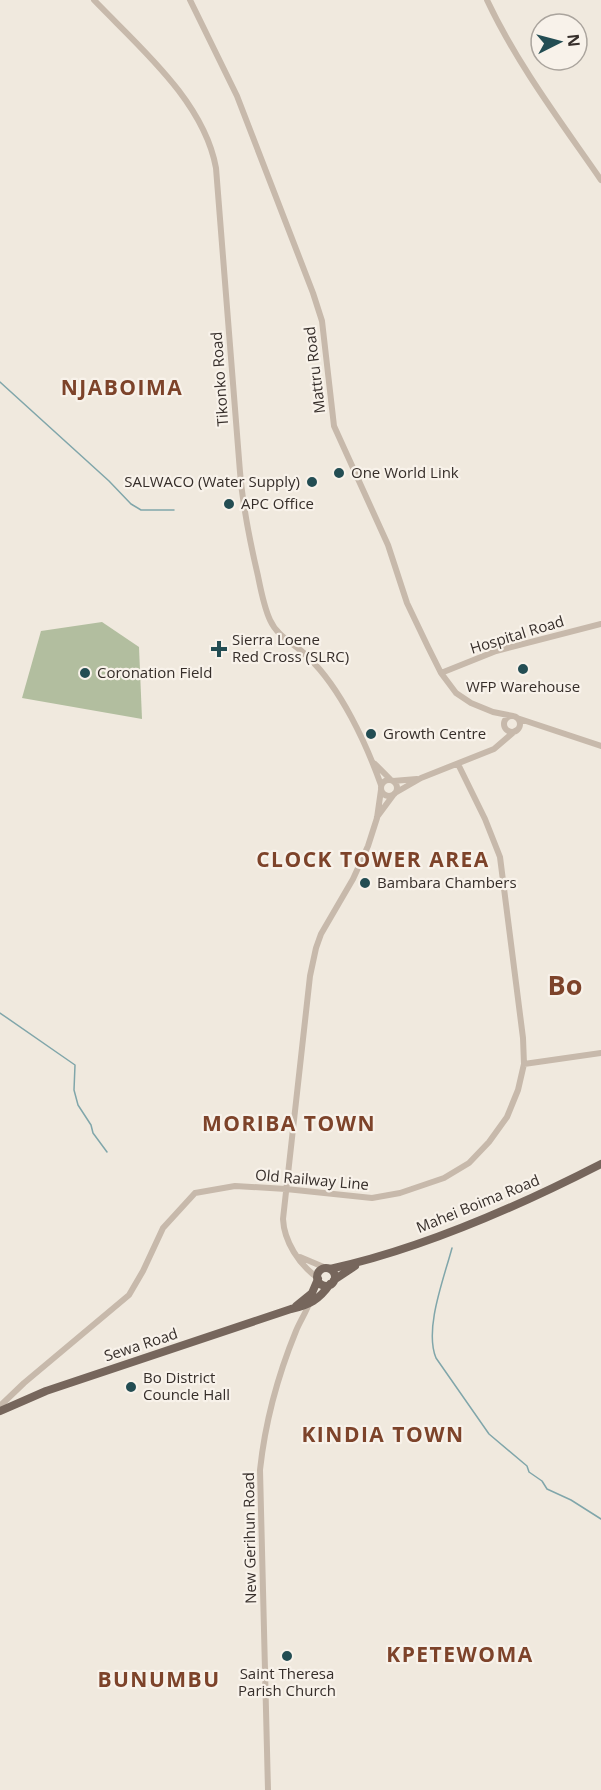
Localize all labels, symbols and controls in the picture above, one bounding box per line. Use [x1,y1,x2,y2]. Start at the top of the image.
north arrow [529,12,589,72]
text: N [562,33,586,48]
street label: Mattru Road [299,325,329,415]
street label: Tikonko Road [206,331,232,427]
district label: NJABOIMA [61,373,183,401]
place label: One World Link [351,462,459,482]
marker: One World Link [332,466,346,480]
place label: SALWACO (Water Supply) [124,471,300,491]
marker: SALWACO (Water Supply) [305,475,319,489]
place label: APC Office [241,493,314,513]
marker: APC Office [222,497,236,511]
street label: Hospital Road [467,610,566,658]
place label: Sierra Loene Red Cross (SLRC) [232,629,349,666]
marker: Sierra Loene Red Cross (SLRC) [210,640,228,658]
place label: Coronation Field [97,662,212,682]
marker: WFP Warehouse [516,662,530,676]
marker: Coronation Field [78,666,92,680]
place label: WFP Warehouse [466,676,580,696]
place label: Growth Centre [383,723,486,743]
marker: Growth Centre [364,727,378,741]
district label: CLOCK TOWER AREA [256,845,490,873]
place label: Bambara Chambers [377,872,517,892]
marker: Bambara Chambers [358,876,372,890]
district label: Bo [548,966,582,1003]
district label: MORIBA TOWN [202,1109,376,1137]
street label: Old Railway Line [254,1164,370,1194]
street label: Mahei Boima Road [413,1169,542,1237]
street label: Sewa Road [101,1323,180,1365]
place label: Bo District Councle Hall [143,1367,230,1404]
marker: Bo District Councle Hall [124,1380,138,1394]
district label: KINDIA TOWN [301,1420,465,1448]
street label: New Gerihun Road [238,1472,260,1604]
district label: KPETEWOMA [386,1640,534,1668]
marker: Saint Theresa Parish Church [280,1649,294,1663]
place label: Saint Theresa Parish Church [238,1663,336,1700]
district label: BUNUMBU [97,1665,221,1693]

